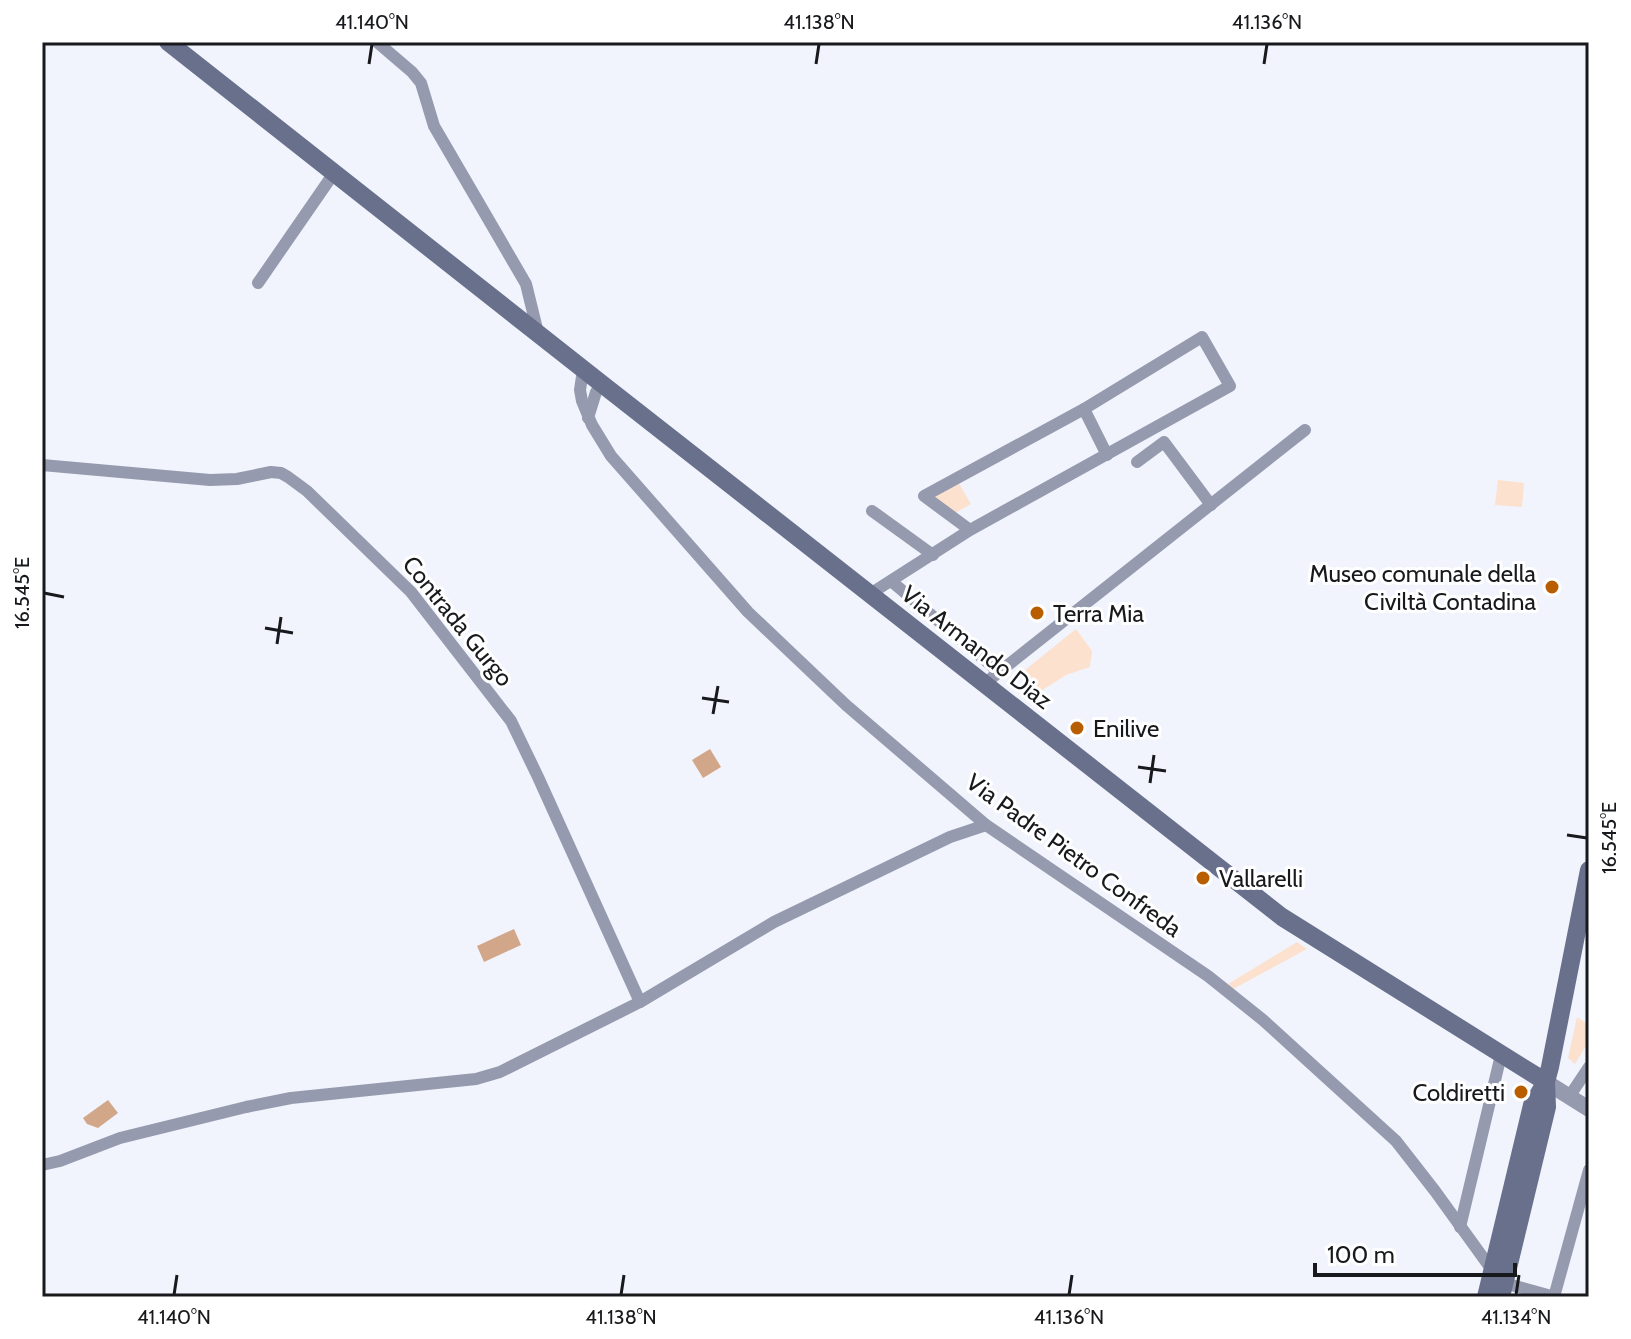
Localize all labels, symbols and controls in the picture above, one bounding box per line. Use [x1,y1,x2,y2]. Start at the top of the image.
text: 41.140°N [335,10,409,34]
text: 41.138°N [783,10,855,34]
text: 41.136°N [1232,10,1302,34]
street label: Contrada Gurgo [397,550,519,692]
text: 16.545°E [10,557,34,629]
place label: Museo comunale della Civiltà Contadina [1309,559,1536,616]
marker: Museo comunale della Civiltà Contadina [1543,578,1561,596]
street label: Via Armando Diaz [896,579,1058,715]
place label: Terra Mia [1053,599,1144,628]
marker: Terra Mia [1028,604,1046,622]
place label: Enilive [1093,714,1159,743]
marker: Enilive [1068,719,1086,737]
street label: Via Padre Pietro Confreda [961,767,1188,943]
text: 16.545°E [1597,802,1621,874]
place label: Vallarelli [1219,864,1303,893]
marker: Vallarelli [1194,869,1212,887]
place label: Coldiretti [1413,1078,1505,1107]
marker: Coldiretti [1512,1083,1530,1101]
scale bar [1315,1227,1515,1277]
text: 100 m [1327,1240,1395,1269]
text: 41.140°N [137,1305,211,1329]
text: 41.138°N [585,1305,657,1329]
text: 41.136°N [1034,1305,1104,1329]
text: 41.134°N [1481,1305,1551,1329]

